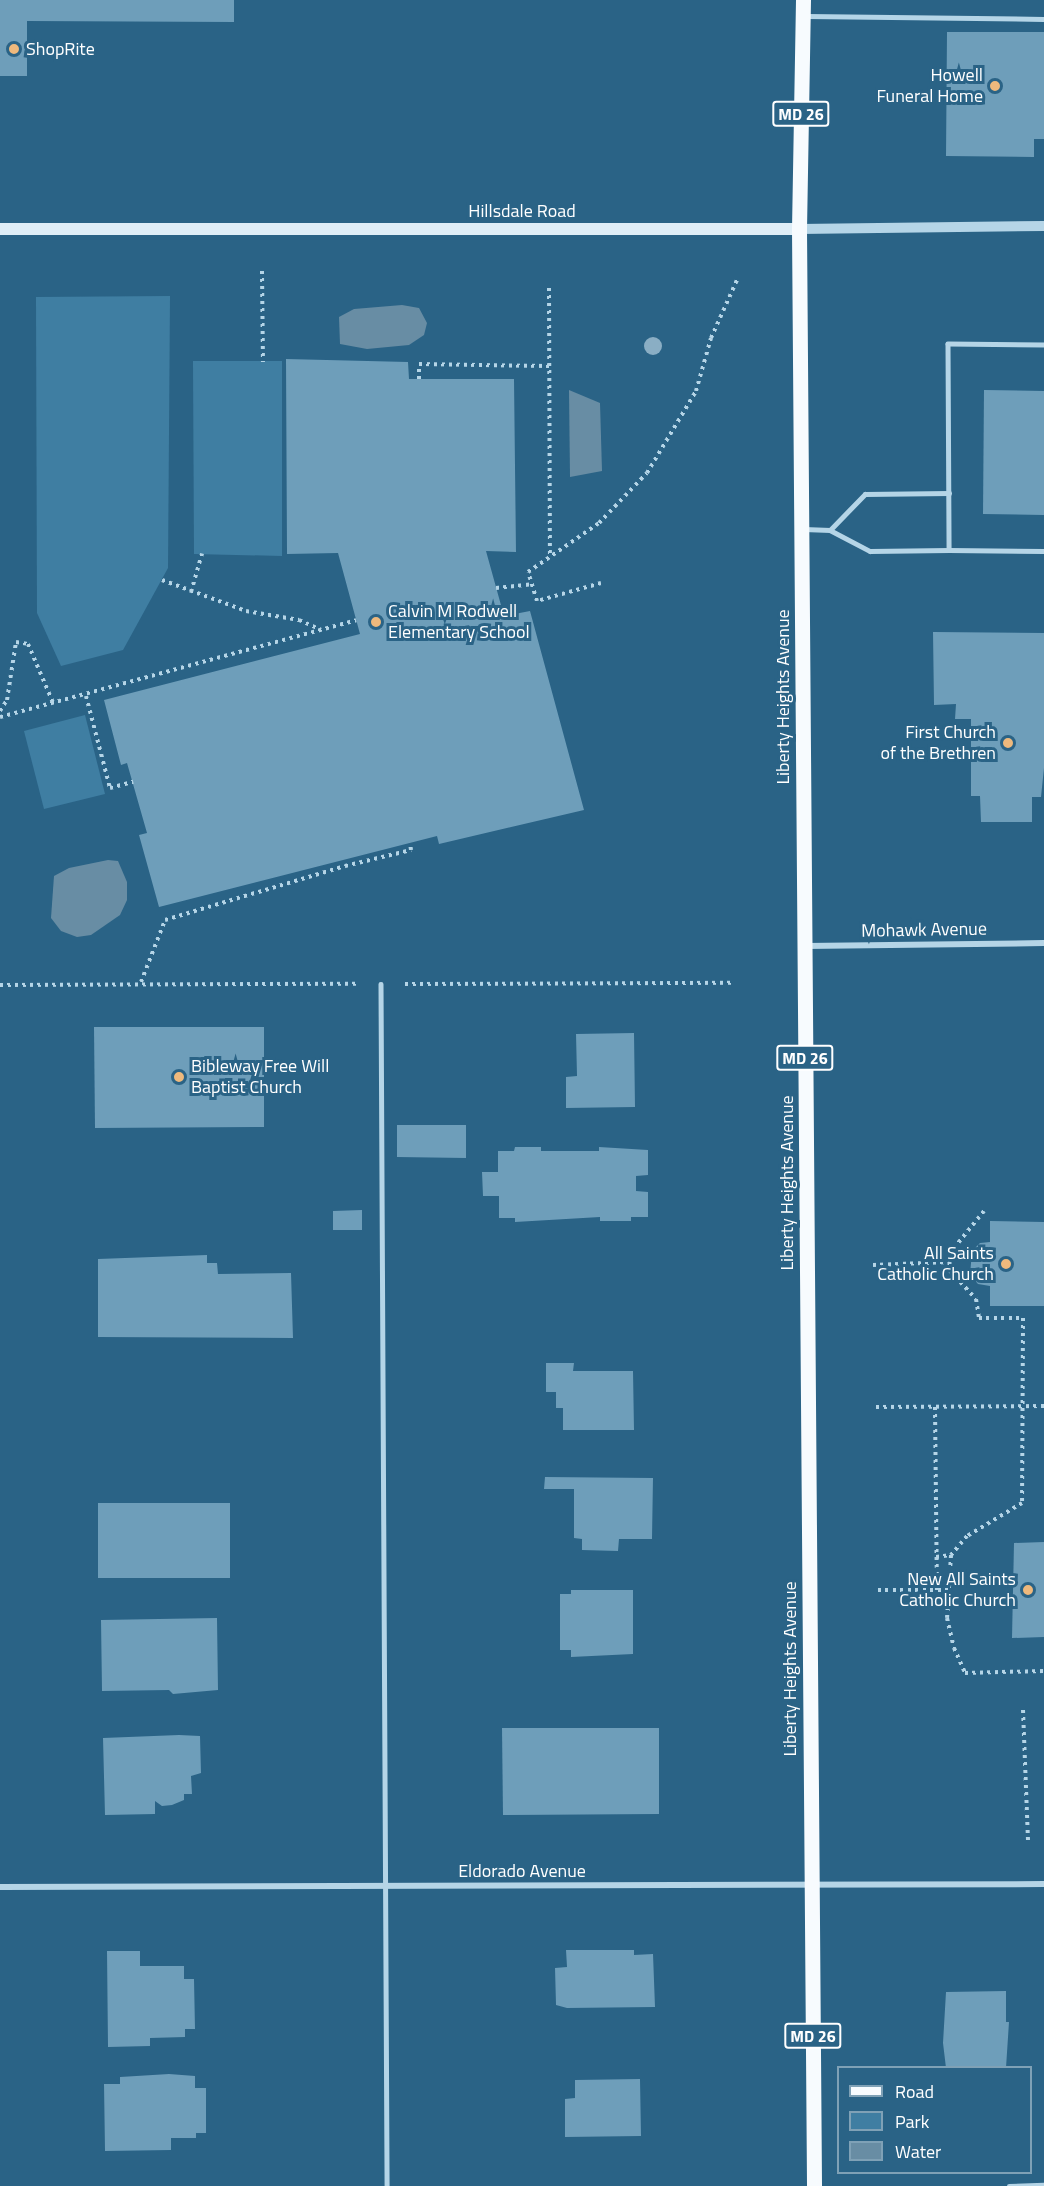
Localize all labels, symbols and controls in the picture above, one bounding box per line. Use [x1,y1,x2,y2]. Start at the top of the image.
place label: ShopRite [26,38,95,60]
marker: ShopRite [7,42,21,56]
place label: Howell Funeral Home [876,65,983,107]
marker: Howell Funeral Home [988,79,1002,93]
road number: MD 26 [771,101,831,127]
street label: Hillsdale Road [468,200,576,222]
place label: Calvin M Rodwell Elementary School [388,601,530,644]
street label: Liberty Heights Avenue [772,609,794,785]
marker: Calvin M Rodwell Elementary School [369,615,383,629]
place label: First Church of the Brethren [881,722,996,764]
marker: First Church of the Brethren [1001,736,1015,750]
street label: Mohawk Avenue [861,918,987,942]
road number: MD 26 [775,1045,835,1071]
place label: Bibleway Free Will Baptist Church [191,1056,329,1098]
marker: Bibleway Free Will Baptist Church [172,1070,186,1084]
street label: Liberty Heights Avenue [776,1095,798,1271]
place label: All Saints Catholic Church [877,1243,994,1286]
marker: All Saints Catholic Church [999,1257,1013,1271]
place label: New All Saints Catholic Church [899,1569,1016,1612]
street label: Liberty Heights Avenue [779,1581,801,1757]
marker: New All Saints Catholic Church [1021,1583,1035,1597]
street label: Eldorado Avenue [458,1860,586,1882]
road number: MD 26 [783,2023,843,2049]
legend [837,2066,1032,2174]
text: Road [895,2078,934,2105]
text: Park [895,2108,929,2135]
text: Water [895,2138,941,2165]

